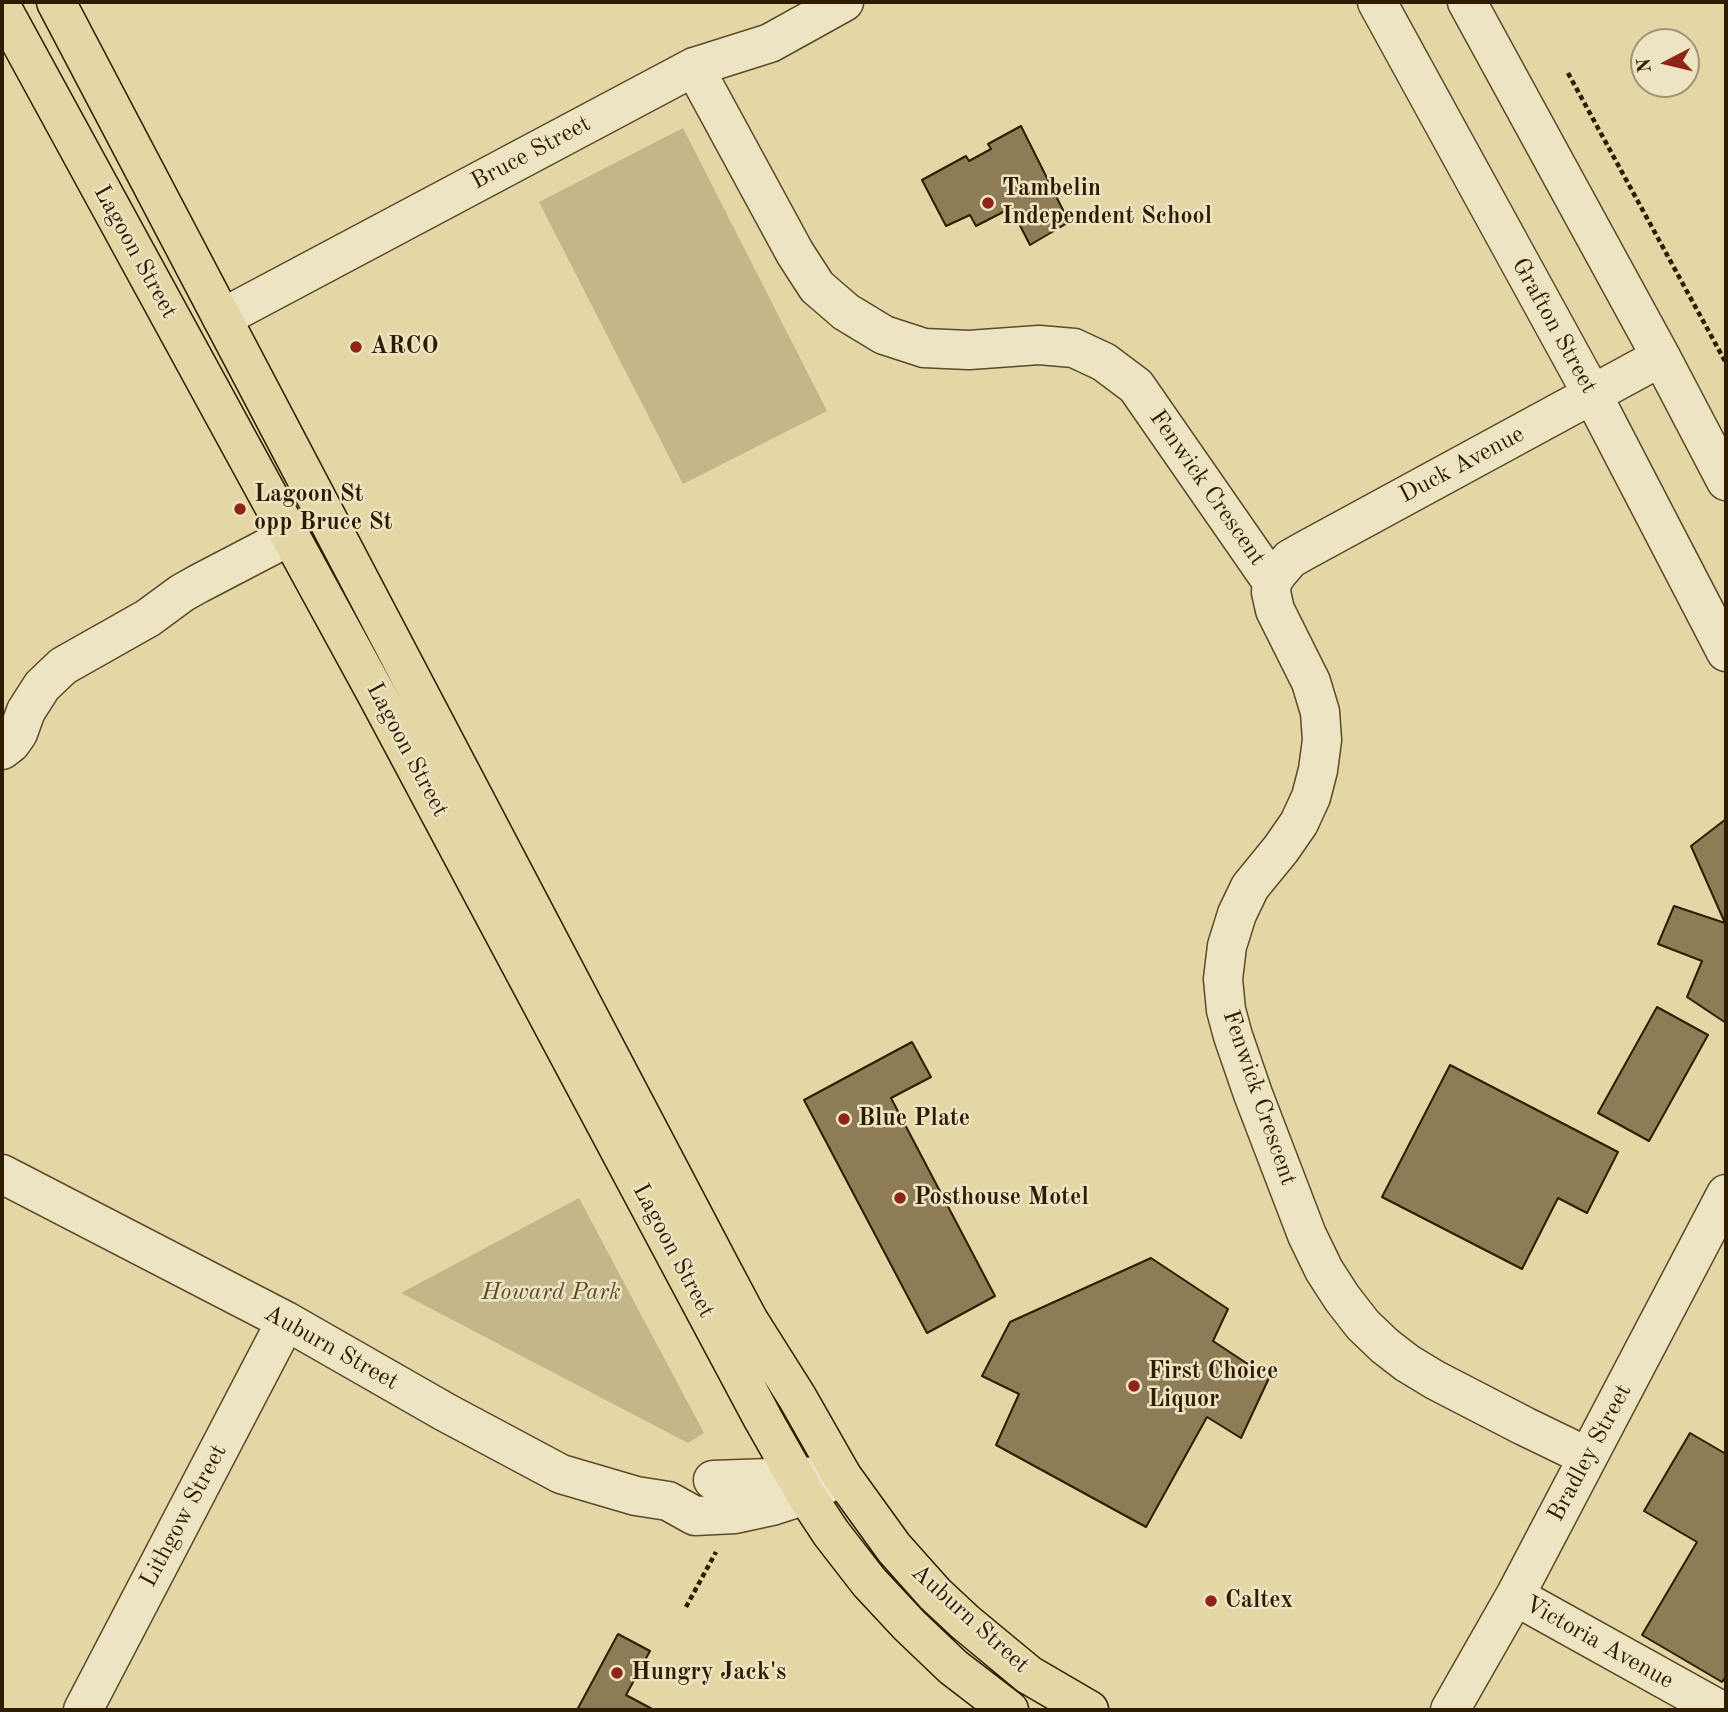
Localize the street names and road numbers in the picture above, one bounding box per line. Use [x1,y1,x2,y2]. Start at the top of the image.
street label: Bruce Street [466,110,596,196]
street label: Lagoon Street [87,180,183,324]
street label: Grafton Street [1505,253,1603,399]
street label: Fenwick Crescent [1143,405,1271,571]
street label: Duck Avenue [1395,420,1529,510]
street label: Lagoon Street [360,678,454,822]
street label: Fenwick Crescent [1216,1007,1302,1189]
street label: Lagoon Street [626,1179,720,1323]
street label: Auburn Street [259,1299,403,1397]
street label: Bradley Street [1542,1379,1638,1527]
street label: Lithgow Street [134,1440,234,1592]
street label: Auburn Street [905,1558,1035,1680]
street label: Victoria Avenue [1519,1590,1679,1696]

